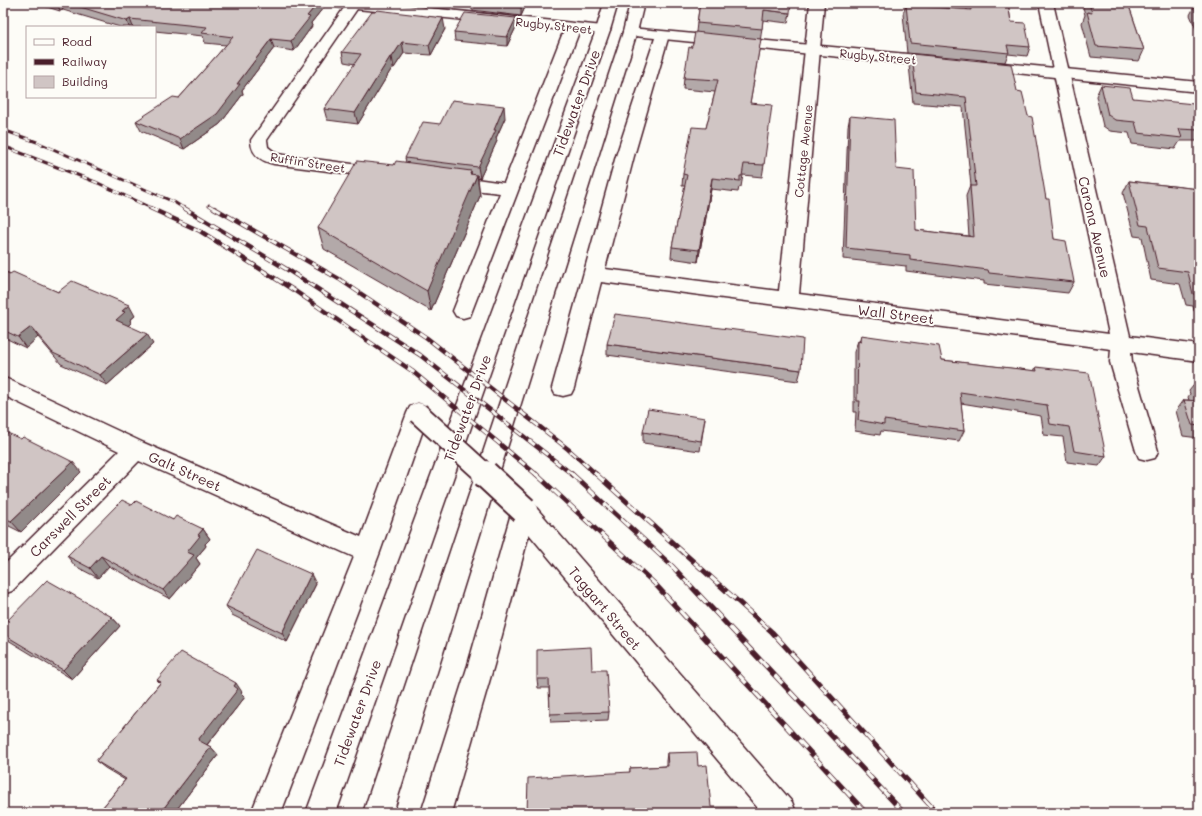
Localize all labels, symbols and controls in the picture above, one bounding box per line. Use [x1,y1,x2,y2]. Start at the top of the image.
street label: Rugby Street [515,13,593,37]
legend [26,26,156,98]
text: Road [62,33,92,49]
street label: Rugby Street [839,45,917,67]
street label: Tidewater Drive [548,47,604,159]
text: Railway [62,53,107,69]
text: Building [62,73,108,89]
street label: Cottage Avenue [790,104,816,198]
street label: Ruffin Street [269,148,347,176]
street label: Carona Avenue [1074,174,1116,280]
street label: Wall Street [857,300,935,328]
street label: Tidewater Drive [439,352,495,464]
street label: Galt Street [146,446,224,496]
street label: Carswell Street [25,471,115,561]
street label: Taggart Street [564,562,646,654]
street label: Tidewater Drive [329,657,385,769]

